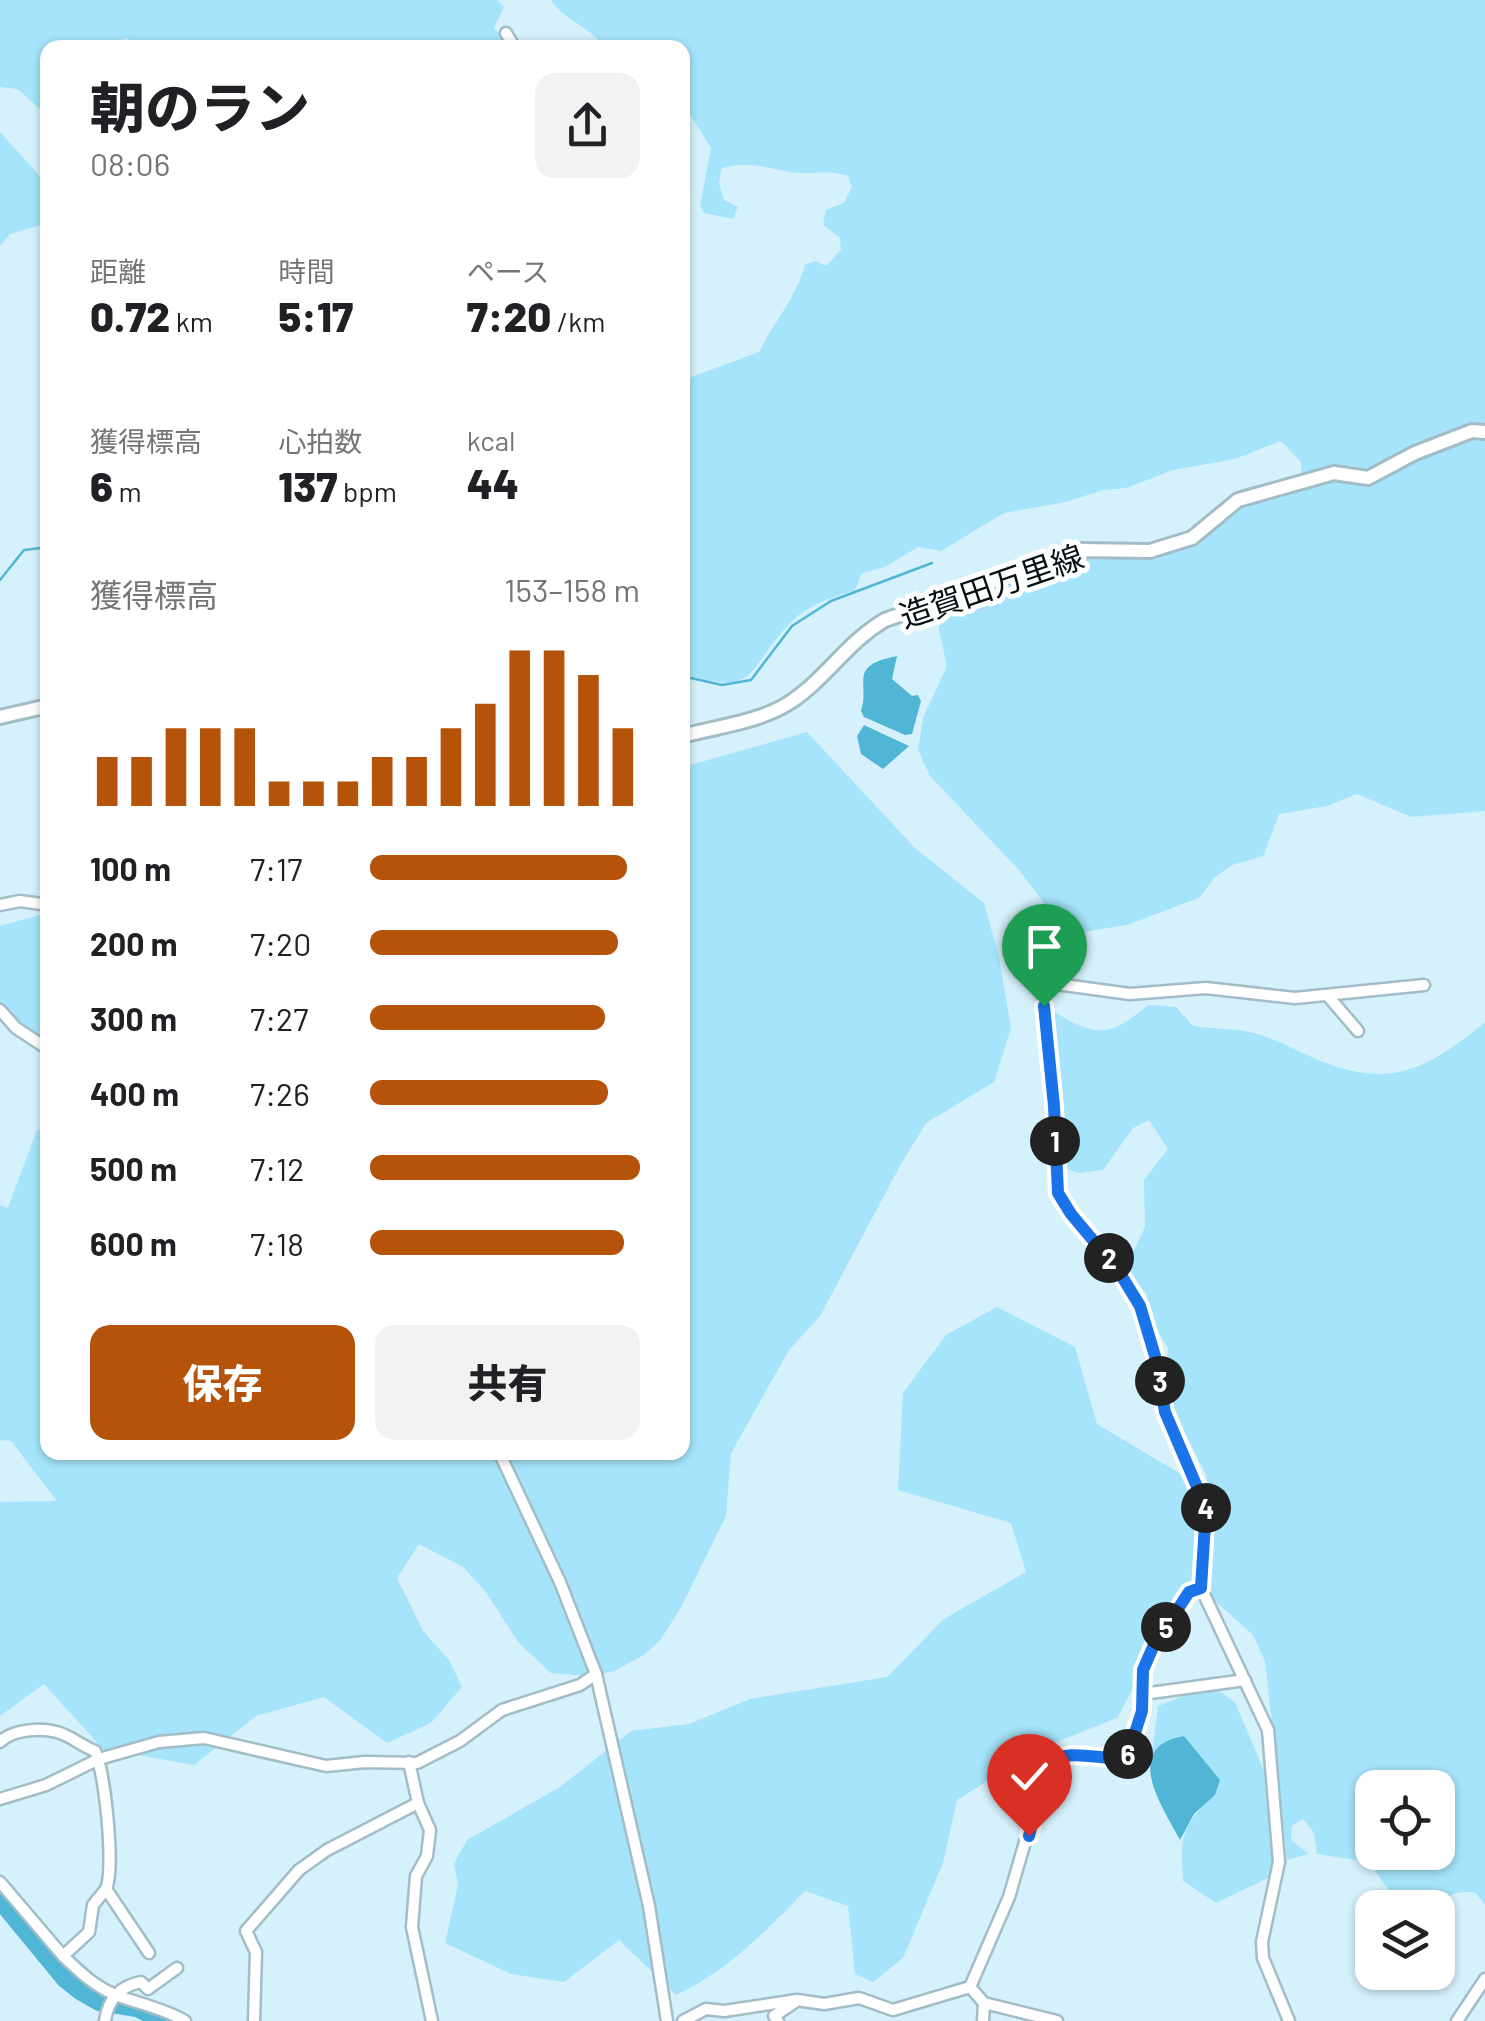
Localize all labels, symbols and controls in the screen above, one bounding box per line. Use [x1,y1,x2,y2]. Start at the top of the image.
text: 朝のラン [90,73,310,139]
button: share [535,73,640,178]
text: 08:06 [90,144,170,182]
text: 距離 [90,254,146,288]
text: 時間 [278,254,334,288]
text: ペース [467,254,549,288]
text: 0.72 [90,290,170,340]
text: 5:17 [278,290,353,340]
text: 7:20 [467,290,551,340]
text: km [170,304,213,338]
text: /km [551,304,605,338]
text: kcal [467,423,515,457]
text: 獲得標高 [90,424,202,458]
text: 心拍数 [278,424,362,458]
text: 44 [467,457,519,507]
text: 6 [90,460,113,510]
text: 137 [278,460,337,510]
text: m [113,474,142,508]
text: bpm [337,474,397,508]
street label: 造賀田万里線 [894,536,1088,634]
text: 153–158 m [504,570,640,608]
text: 獲得標高 [90,575,218,613]
text: 100 m [90,849,171,887]
text: 7:17 [250,849,302,887]
pin [1002,904,1087,1007]
icon: arrive [1017,919,1072,974]
text: 200 m [90,924,178,962]
text: 7:20 [250,924,311,962]
text: 300 m [90,999,177,1037]
text: 7:27 [250,999,308,1037]
text: 400 m [90,1074,179,1112]
text: 7:26 [250,1074,310,1112]
pin: 1 [1030,1116,1080,1166]
text: 1 [1050,1124,1060,1158]
text: 500 m [90,1149,177,1187]
text: 7:12 [250,1149,304,1187]
text: 600 m [90,1224,177,1262]
text: 7:18 [250,1224,304,1262]
pin: 2 [1084,1233,1134,1283]
text: 2 [1101,1241,1117,1275]
button: 保存 [90,1325,355,1440]
button: 共有 [375,1325,640,1440]
pin: 3 [1135,1356,1185,1406]
text: 3 [1152,1364,1168,1398]
pin: 4 [1181,1483,1231,1533]
text: 4 [1198,1491,1214,1525]
pin: 5 [1141,1602,1191,1652]
text: 5 [1158,1610,1174,1644]
pin: 6 [1103,1729,1153,1779]
pin [987,1734,1072,1837]
text: 6 [1120,1737,1136,1771]
icon: check [1002,1749,1057,1804]
map controls [1355,1770,1455,1990]
button: locate [1355,1770,1455,1870]
button: layers [1355,1890,1455,1990]

